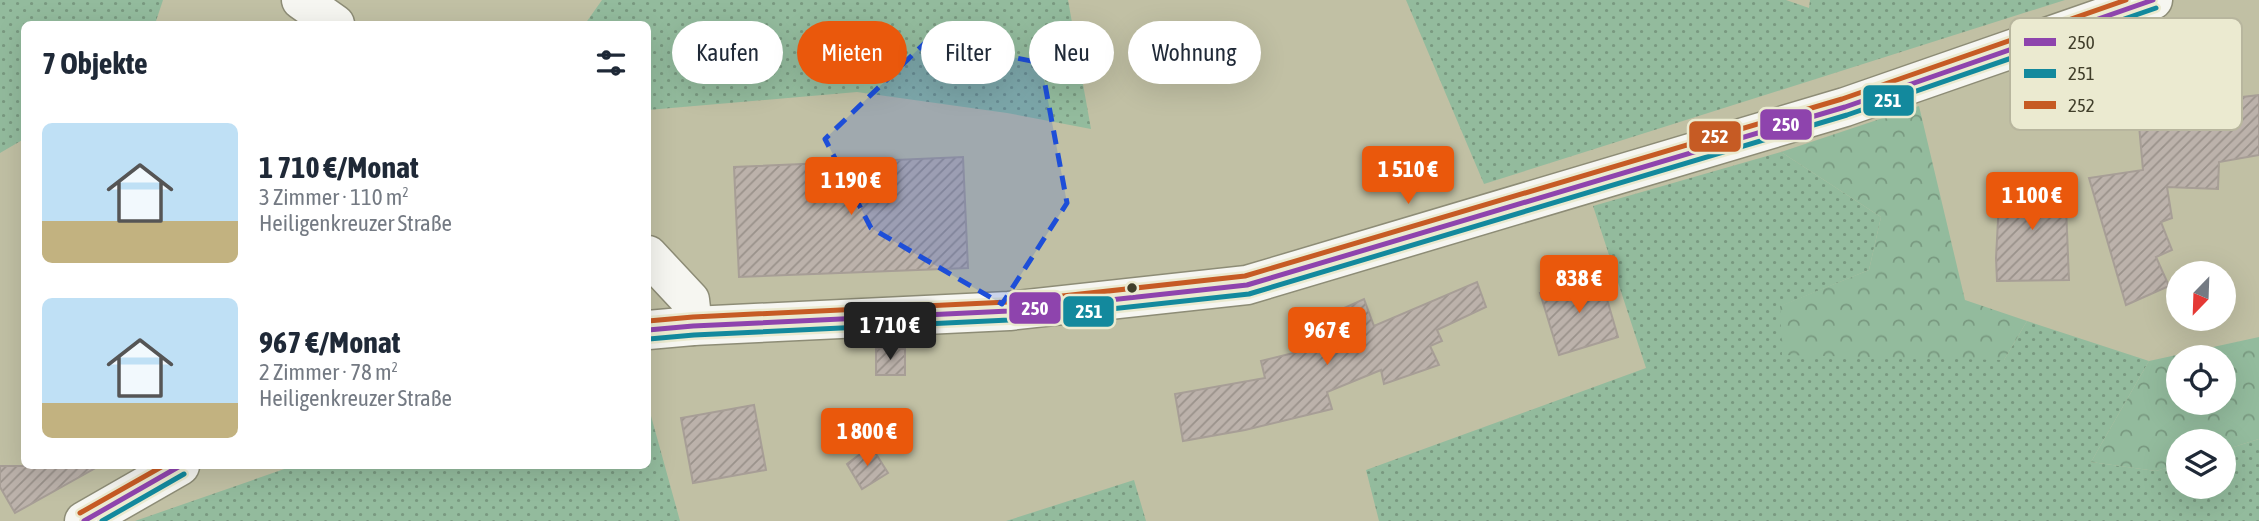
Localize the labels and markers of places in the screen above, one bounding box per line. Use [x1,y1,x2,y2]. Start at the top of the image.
pin: 1 510 € [1343,146,1473,206]
pin: 1 190 € [786,158,916,217]
pin: 1 100 € [1967,173,2097,232]
pin: 838 € [1530,256,1628,315]
unlabelled marker [1125,281,1139,295]
pin: 1 710 € [825,302,955,362]
pin: 967 € [1278,308,1376,367]
pin: 1 800 € [802,408,932,468]

